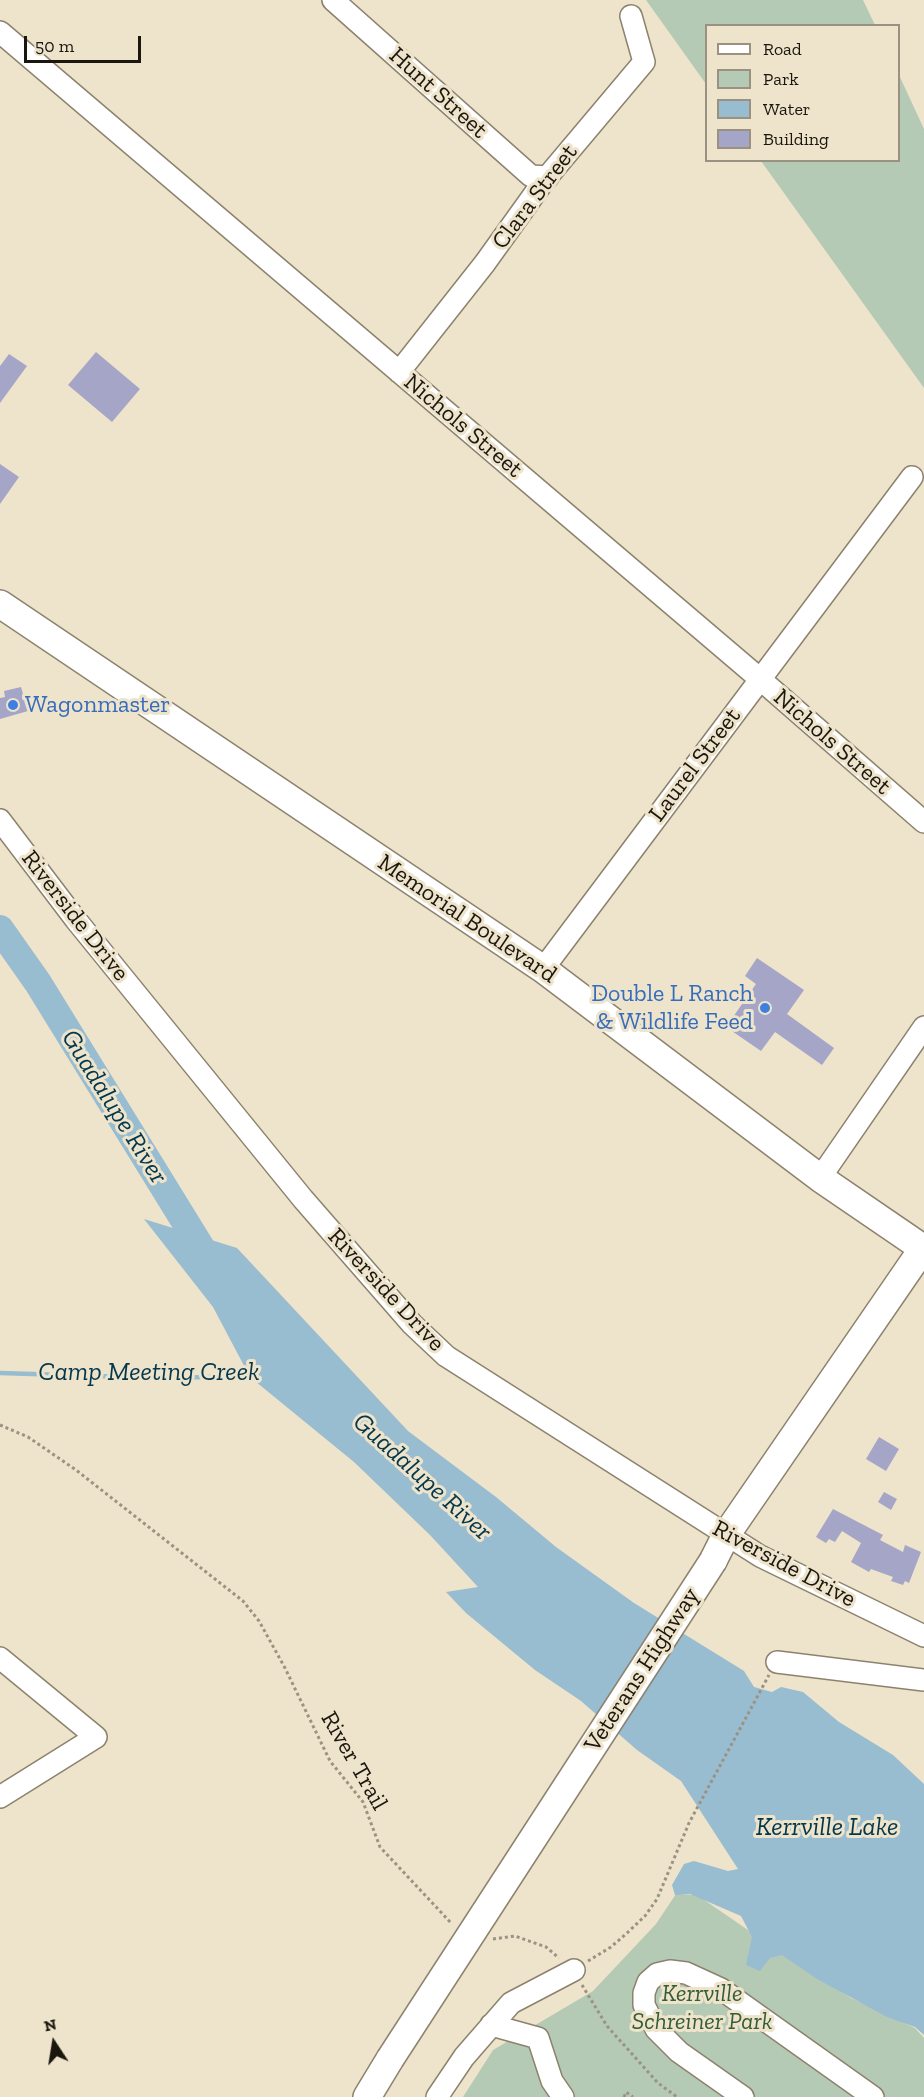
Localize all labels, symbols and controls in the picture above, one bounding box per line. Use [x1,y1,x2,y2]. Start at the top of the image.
scale bar [27,24,144,62]
legend [705,24,900,162]
text: 50 m [35,35,74,57]
text: Road [763,38,802,60]
street label: Hunt Street [383,41,493,145]
text: Park [763,68,799,90]
text: Water [763,98,810,120]
text: Building [763,128,829,150]
street label: Clara Street [486,139,584,255]
street label: Nichols Street [398,368,528,484]
street label: Nichols Street [767,683,897,801]
place label: Wagonmaster [25,691,170,719]
marker: Wagonmaster [6,698,20,712]
street label: Laurel Street [643,703,747,827]
street label: Riverside Drive [15,845,135,987]
street label: Memorial Boulevard [372,848,562,990]
place label: Double L Ranch & Wildlife Feed [591,980,753,1036]
marker: Double L Ranch & Wildlife Feed [758,1001,772,1015]
water label: Guadalupe River [54,1024,174,1190]
street label: Riverside Drive [322,1222,450,1358]
water label: Camp Meeting Creek [38,1357,260,1389]
water label: Guadalupe River [346,1407,498,1547]
street label: Riverside Drive [707,1514,861,1614]
street label: Veterans Highway [578,1583,706,1757]
street label: River Trail [314,1707,394,1815]
water label: Kerrville Lake [756,1812,898,1844]
park label: Kerrville Schreiner Park [632,1980,772,2036]
north arrow [24,2013,84,2073]
text: N [42,2014,58,2035]

